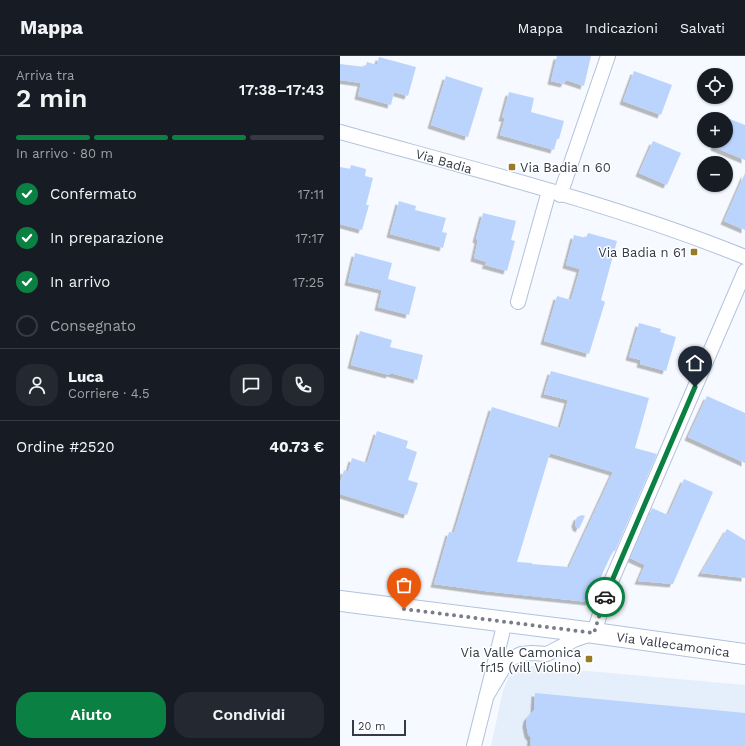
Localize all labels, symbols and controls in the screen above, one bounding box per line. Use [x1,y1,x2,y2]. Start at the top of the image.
text: Mappa [20,16,83,39]
text: Mappa [518,20,563,36]
text: Indicazioni [585,20,658,36]
text: Salvati [680,20,725,36]
text: Arriva tra [16,68,74,83]
map controls [697,68,733,192]
button: locate [697,68,733,104]
text: 17:38–17:43 [239,81,324,99]
text: 2 min [16,83,87,113]
button: + [697,112,733,148]
text: In arrivo · 80 m [16,146,113,161]
street label: Via Badia [414,146,475,177]
button: − [697,156,733,192]
place label: Via Badia n 60 [520,160,611,175]
marker: Via Badia n 60 [507,162,517,172]
icon: check [16,183,38,205]
text: Confermato [50,185,137,203]
text: 17:11 [298,187,324,202]
icon: check [16,227,38,249]
text: In preparazione [50,229,164,247]
text: 17:17 [295,231,324,246]
place label: Via Badia n 61 [598,245,686,260]
marker: Via Badia n 61 [689,247,699,257]
icon: check [16,271,38,293]
text: In arrivo [50,273,110,291]
text: 17:25 [293,275,324,290]
text: Consegnato [50,317,136,335]
pin [678,346,712,387]
icon: home [684,352,706,374]
button: person [16,364,58,406]
button: chat [230,364,272,406]
button: phone [282,364,324,406]
text: Luca [68,368,103,386]
text: Corriere · 4.5 [68,386,150,401]
text: Ordine #2520 [16,438,115,456]
text: 40.73 € [269,438,324,456]
pin [387,568,421,609]
icon: bag [393,574,415,596]
courier [585,577,625,617]
icon: car [594,586,616,608]
street label: Via Vallecamonica [615,629,731,660]
place label: Via Valle Camonica fr.15 (vill Violino) [461,645,582,675]
marker: Via Valle Camonica fr.15 (vill Violino) [584,654,594,664]
button: Aiuto [16,692,166,738]
button: Condividi [174,692,324,738]
scale bar [352,718,406,737]
text: 20 m [358,720,386,733]

